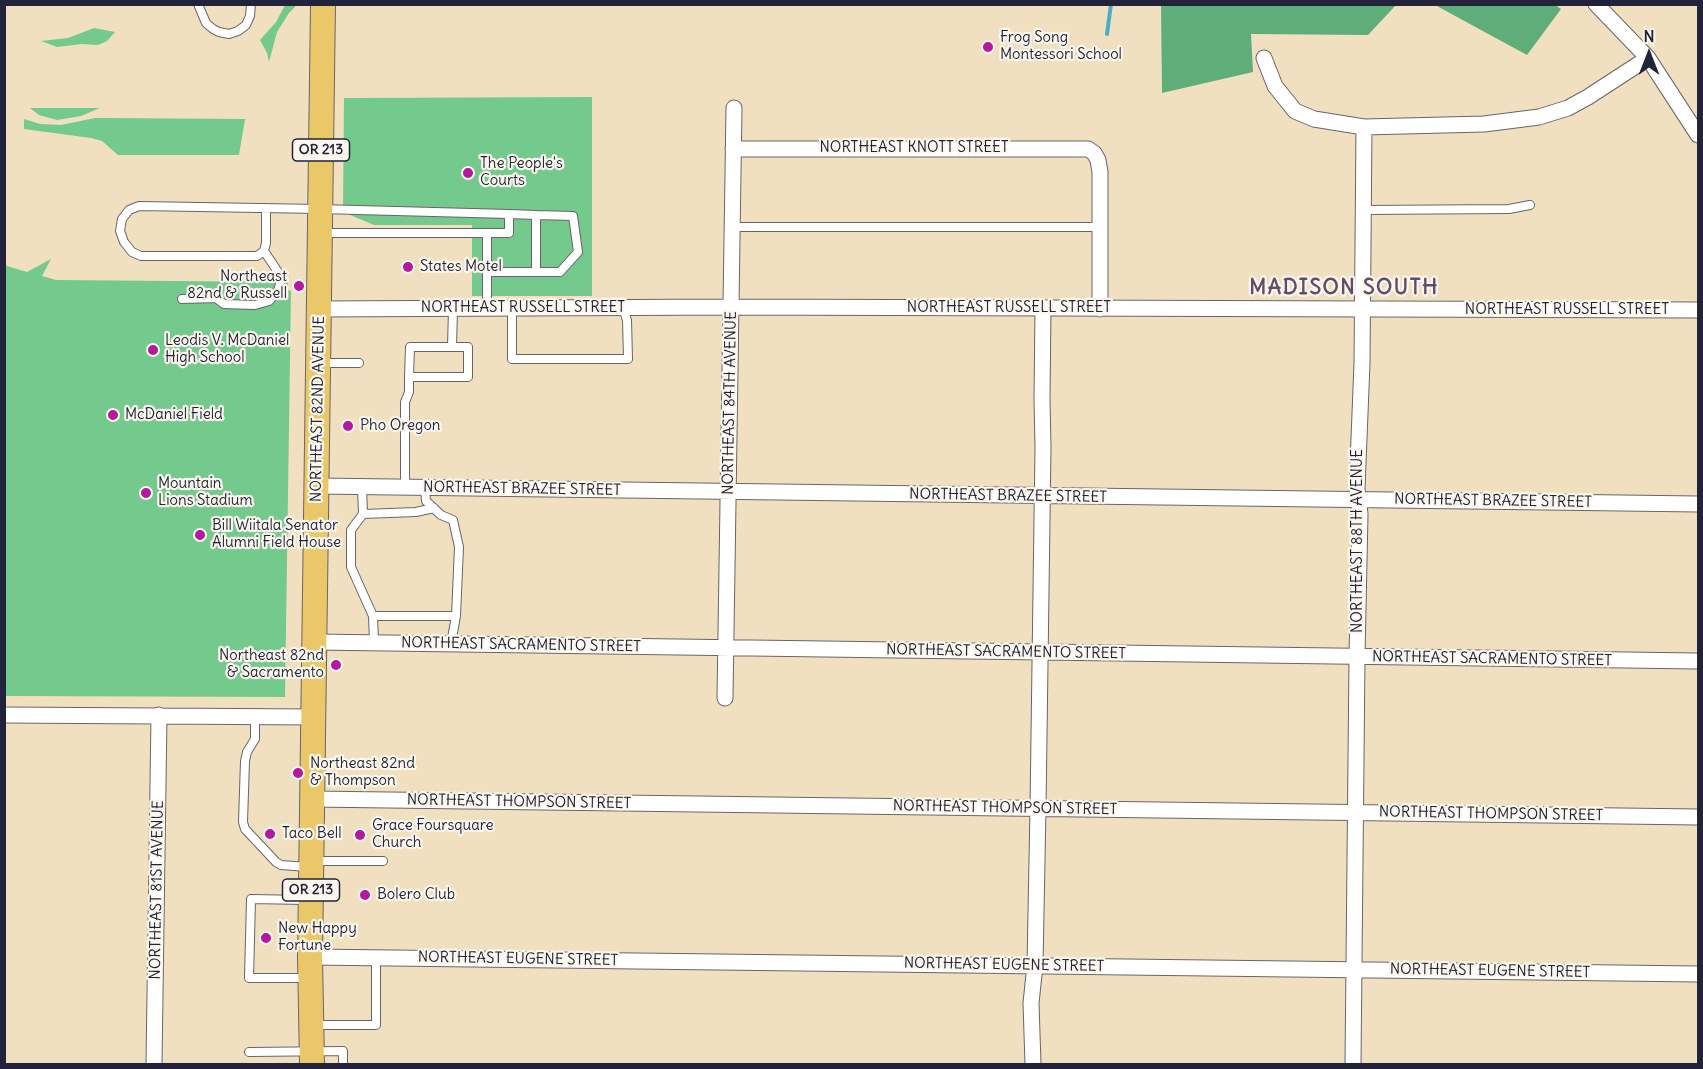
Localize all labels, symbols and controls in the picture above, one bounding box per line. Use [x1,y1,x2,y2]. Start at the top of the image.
north arrow [1619,24,1679,84]
text: N [1643,26,1655,46]
place label: Frog Song Montessori School [1000,29,1122,64]
marker: Frog Song Montessori School [981,40,995,54]
road number: OR 213 [292,139,350,161]
street label: NORTHEAST KNOTT STREET [819,139,1009,157]
place label: The People's Courts [480,155,563,190]
marker: The People's Courts [461,166,475,180]
place label: States Motel [420,258,502,276]
marker: States Motel [401,260,415,274]
place label: Northeast 82nd & Russell [187,268,287,303]
district label: MADISON SOUTH [1249,275,1439,301]
marker: Northeast 82nd & Russell [292,279,306,293]
street label: NORTHEAST RUSSELL STREET [421,299,625,317]
street label: NORTHEAST RUSSELL STREET [907,299,1111,317]
street label: NORTHEAST RUSSELL STREET [1465,301,1669,319]
street label: NORTHEAST 84TH AVENUE [719,311,741,495]
street label: NORTHEAST 82ND AVENUE [307,316,329,502]
place label: Leodis V. McDaniel High School [165,332,289,367]
marker: Leodis V. McDaniel High School [146,343,160,357]
place label: McDaniel Field [125,406,223,424]
marker: McDaniel Field [106,408,120,422]
place label: Pho Oregon [360,417,441,435]
marker: Pho Oregon [341,419,355,433]
street label: NORTHEAST 88TH AVENUE [1349,449,1367,633]
place label: Mountain Lions Stadium [158,475,253,510]
street label: NORTHEAST BRAZEE STREET [423,478,621,500]
street label: NORTHEAST BRAZEE STREET [909,485,1107,507]
marker: Mountain Lions Stadium [139,486,153,500]
street label: NORTHEAST BRAZEE STREET [1394,490,1592,512]
place label: Bill Wiitala Senator Alumni Field House [212,517,341,552]
marker: Bill Wiitala Senator Alumni Field House [193,528,207,542]
street label: NORTHEAST SACRAMENTO STREET [401,634,641,656]
street label: NORTHEAST SACRAMENTO STREET [886,641,1126,663]
place label: Northeast 82nd & Sacramento [219,647,324,682]
street label: NORTHEAST SACRAMENTO STREET [1372,648,1612,670]
marker: Northeast 82nd & Sacramento [329,658,343,672]
place label: Northeast 82nd & Thompson [310,755,415,790]
marker: Northeast 82nd & Thompson [291,766,305,780]
street label: NORTHEAST THOMPSON STREET [407,791,631,813]
street label: NORTHEAST THOMPSON STREET [893,797,1117,819]
street label: NORTHEAST 81ST AVENUE [146,800,168,980]
street label: NORTHEAST THOMPSON STREET [1379,803,1603,825]
place label: Grace Foursquare Church [372,817,494,852]
place label: Taco Bell [282,825,341,843]
marker: Taco Bell [263,827,277,841]
marker: Grace Foursquare Church [353,828,367,842]
road number: OR 213 [282,879,340,901]
place label: Bolero Club [377,886,455,904]
marker: Bolero Club [358,888,372,902]
place label: New Happy Fortune [278,920,357,955]
marker: New Happy Fortune [259,931,273,945]
street label: NORTHEAST EUGENE STREET [418,948,618,970]
street label: NORTHEAST EUGENE STREET [904,954,1104,976]
street label: NORTHEAST EUGENE STREET [1390,960,1590,982]

